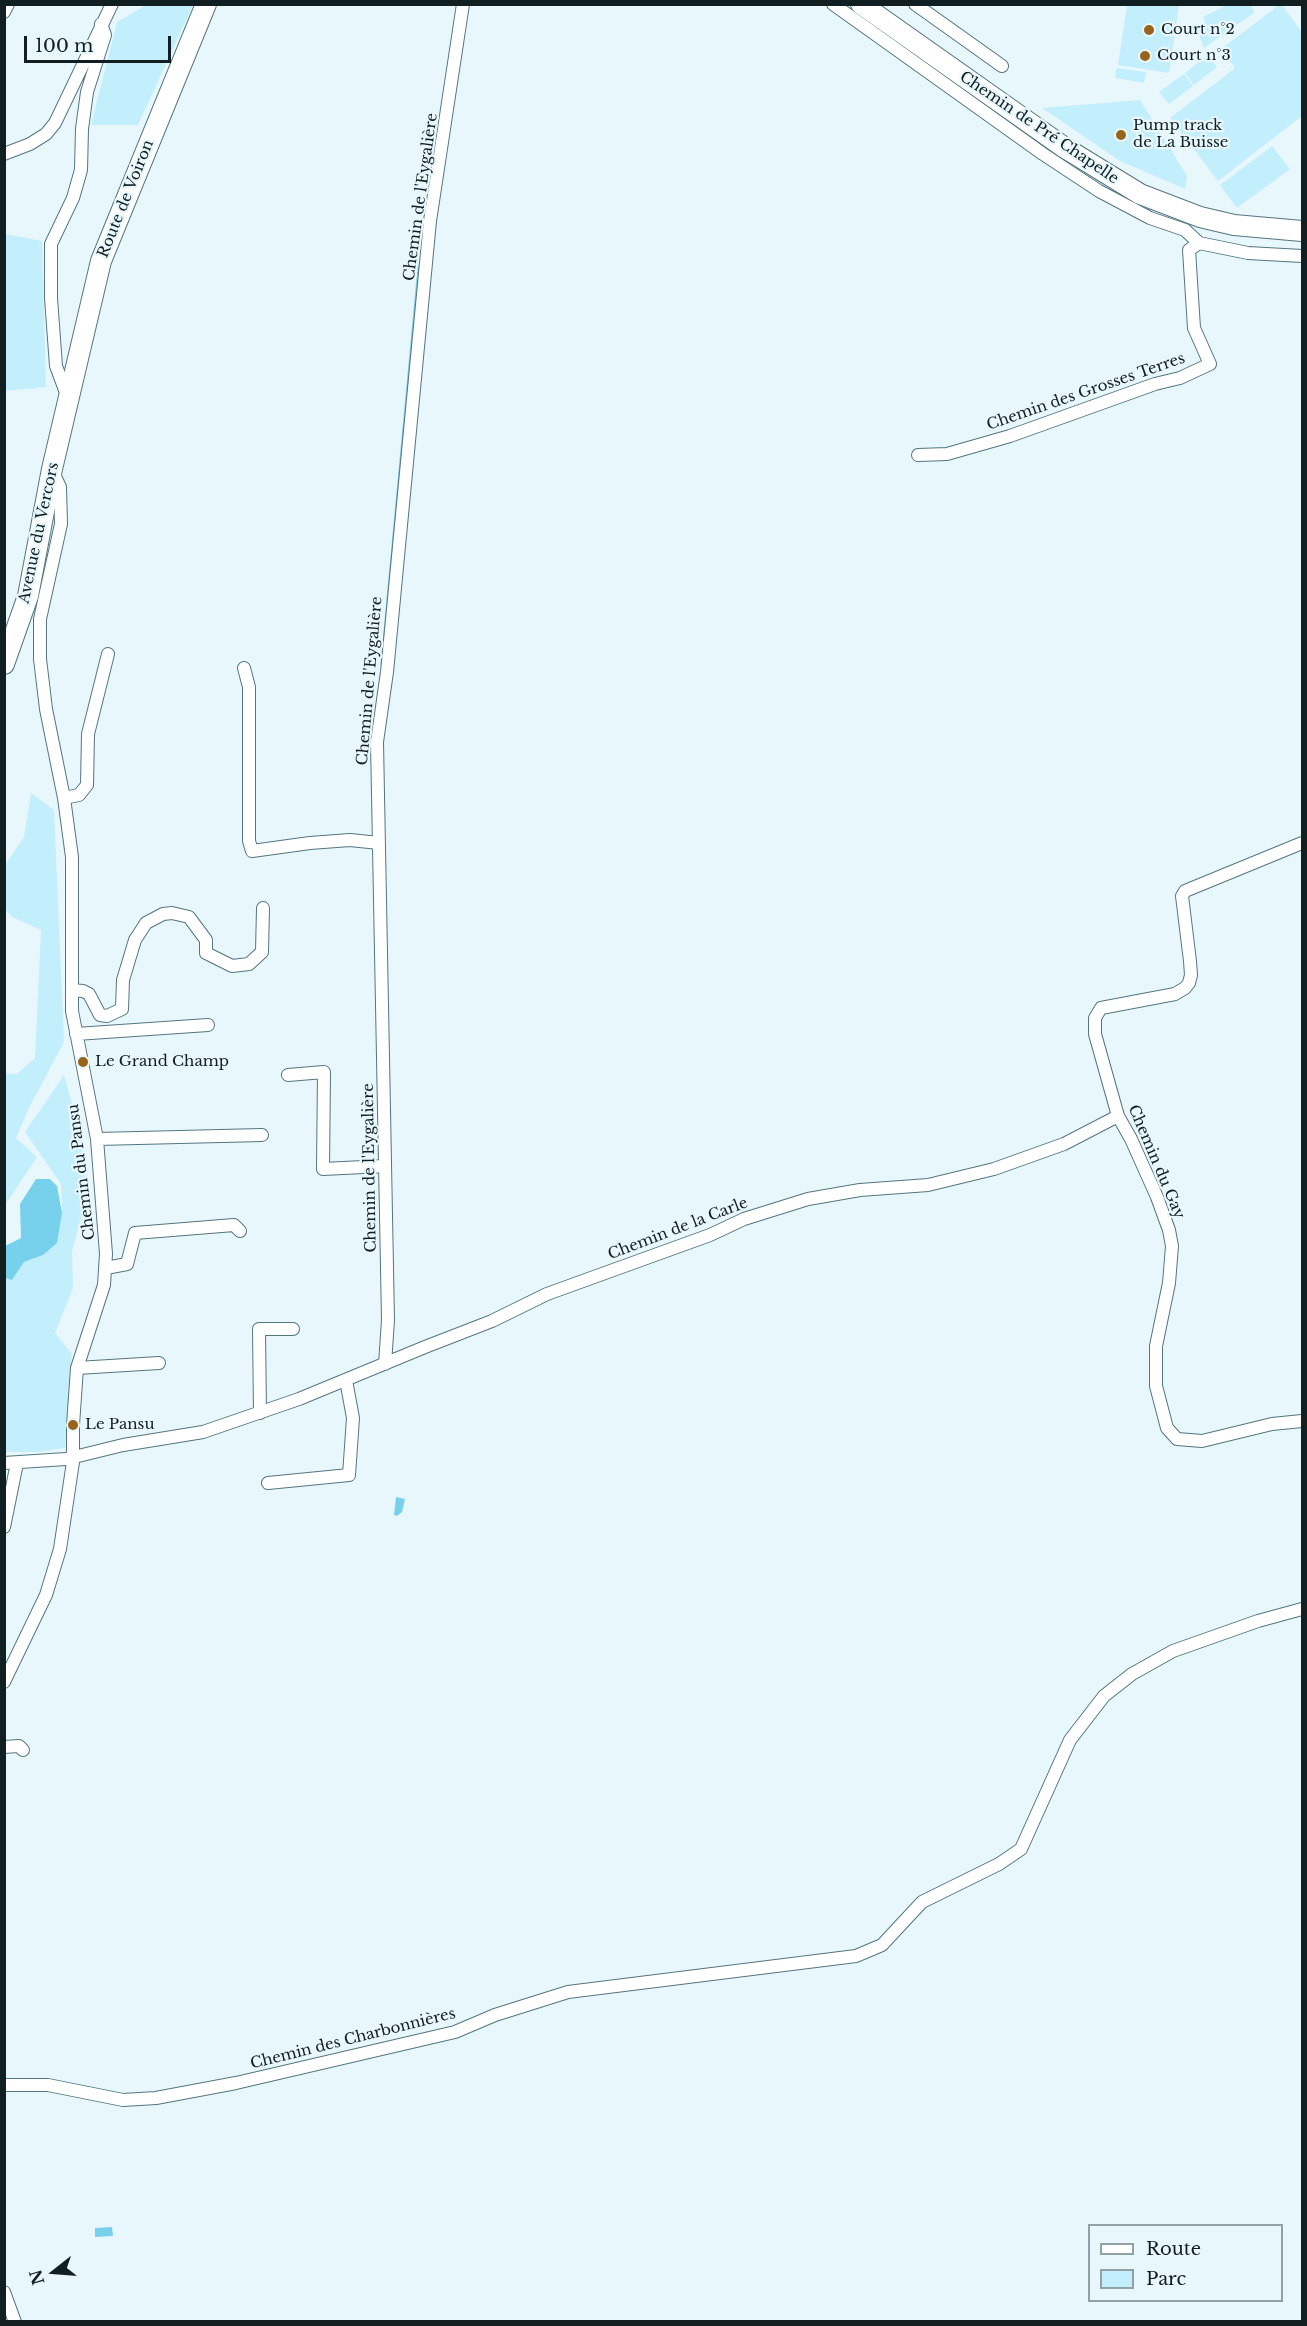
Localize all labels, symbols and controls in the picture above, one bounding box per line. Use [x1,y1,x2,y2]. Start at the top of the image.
place label: Court n°2 [1161,21,1235,39]
marker: Court n°2 [1142,23,1156,37]
scale bar [27,24,174,62]
text: 100 m [35,35,93,57]
place label: Court n°3 [1157,47,1231,65]
marker: Court n°3 [1138,49,1152,63]
street label: Chemin de Pré Chapelle [956,68,1122,188]
street label: Chemin de l'Eygalière [400,112,442,282]
place label: Pump track de La Buisse [1133,117,1228,152]
marker: Pump track de La Buisse [1114,128,1128,142]
street label: Route de Voiron [94,137,158,261]
street label: Chemin des Grosses Terres [985,350,1187,434]
street label: Avenue du Vercors [15,461,63,605]
street label: Chemin de l'Eygalière [354,596,386,766]
place label: Le Grand Champ [95,1053,229,1071]
marker: Le Grand Champ [76,1055,90,1069]
street label: Chemin de l'Eygalière [360,1083,380,1253]
street label: Chemin du Gay [1124,1102,1188,1222]
street label: Chemin du Pansu [65,1103,99,1241]
street label: Chemin de la Carle [606,1194,750,1264]
place label: Le Pansu [85,1416,154,1434]
marker: Le Pansu [66,1418,80,1432]
street label: Chemin des Charbonnières [249,2005,457,2073]
legend [1088,2224,1283,2302]
text: Route [1146,2238,1201,2260]
north arrow [24,2242,84,2302]
text: N [25,2267,49,2287]
text: Parc [1146,2268,1186,2290]

